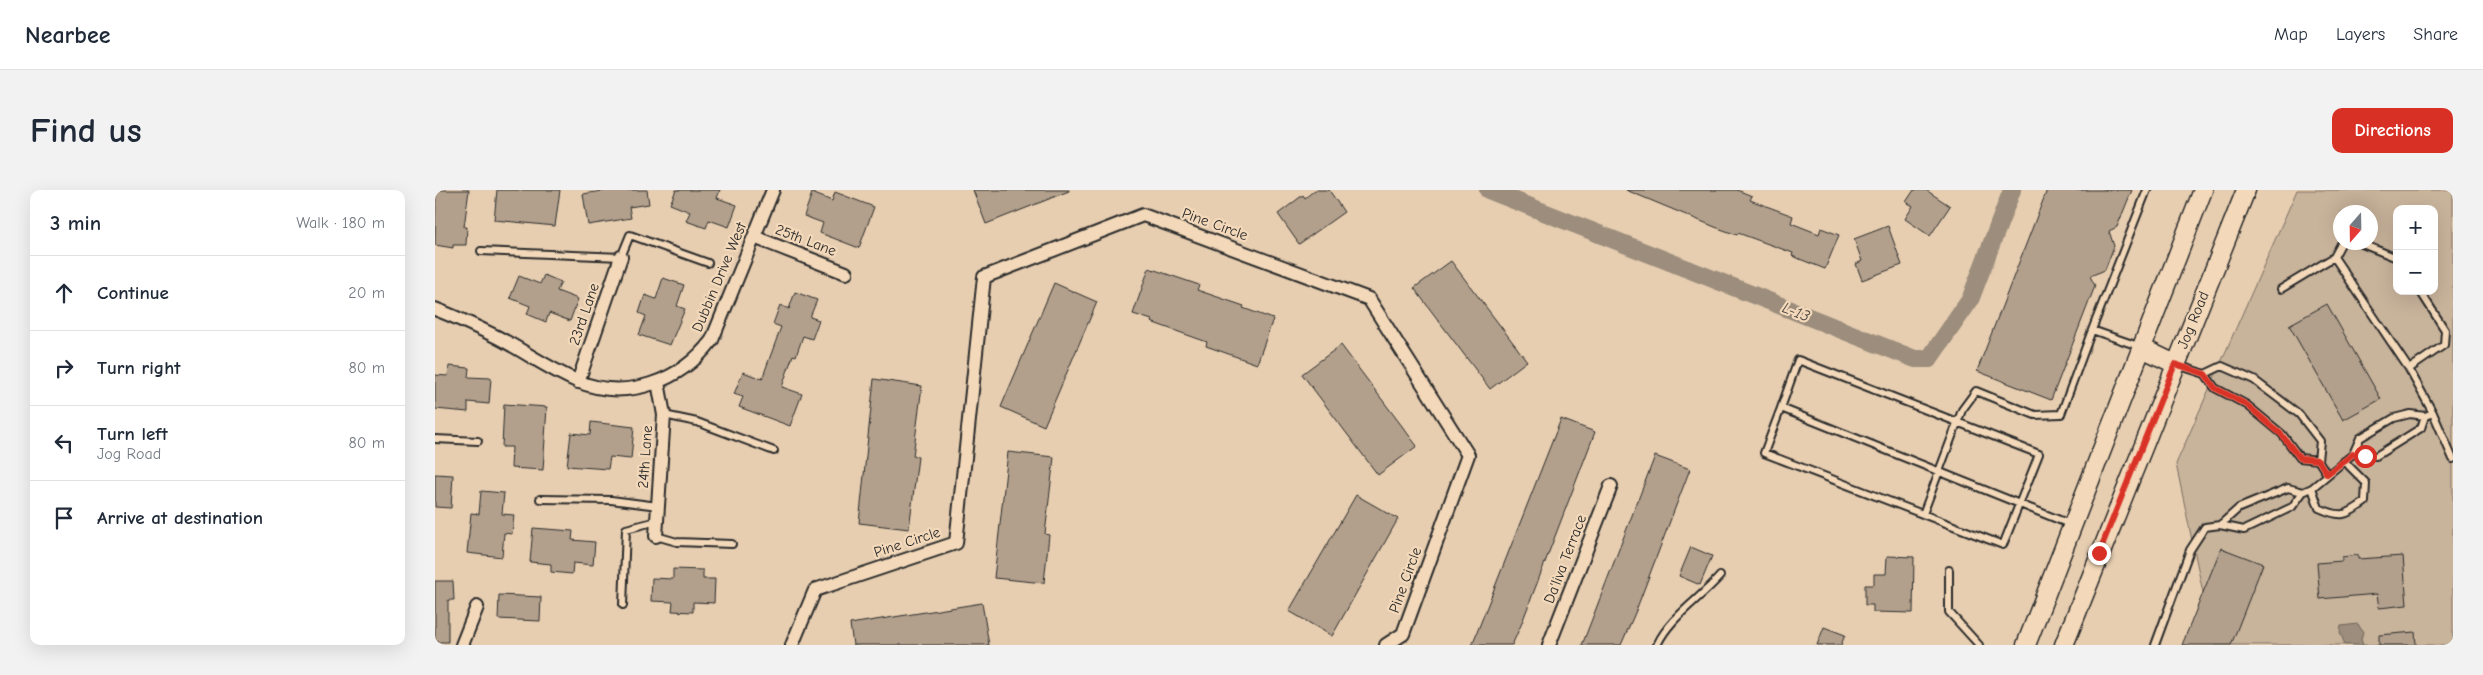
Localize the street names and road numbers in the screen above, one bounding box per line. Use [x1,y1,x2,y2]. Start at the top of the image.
street label: Pine Circle [1180,204,1251,244]
street label: Dubbin Drive West [688,219,750,334]
street label: 25th Lane [773,220,840,260]
street label: 23rd Lane [565,280,603,348]
street label: Jog Road [2173,289,2213,351]
street label: 24th Lane [634,424,656,489]
street label: Da'liva Terrace [1540,512,1590,606]
street label: Pine Circle [872,523,943,561]
street label: Pine Circle [1385,544,1425,615]

